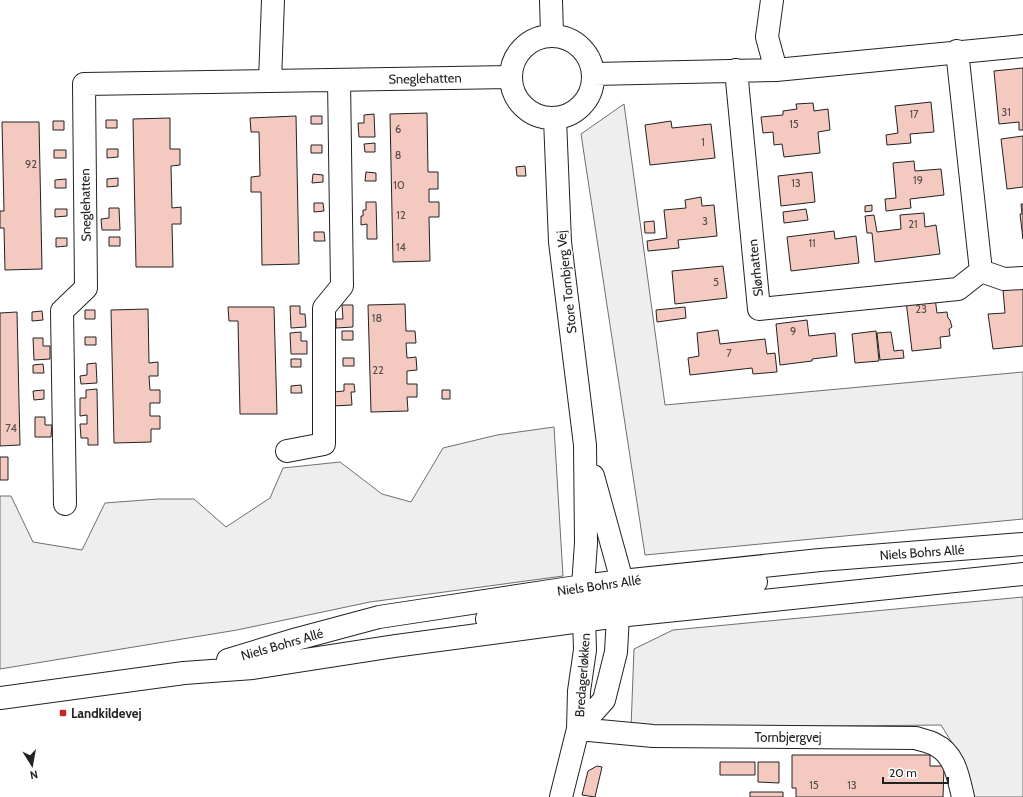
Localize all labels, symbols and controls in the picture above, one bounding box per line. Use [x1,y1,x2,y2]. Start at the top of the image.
street label: Sneglehatten [388,69,462,87]
house number: 31 [1001,105,1011,119]
house number: 17 [909,107,919,121]
house number: 15 [789,117,799,131]
house number: 6 [395,122,401,136]
house number: 1 [701,135,705,149]
house number: 8 [395,148,401,162]
house number: 92 [25,157,37,171]
street label: Sneglehatten [76,168,94,242]
house number: 19 [913,173,923,187]
house number: 13 [791,176,801,190]
house number: 10 [393,178,405,192]
house number: 12 [396,208,406,222]
house number: 3 [702,214,708,228]
house number: 21 [908,217,918,231]
street label: Store Tornbjerg Vej [553,230,580,334]
house number: 11 [808,236,816,250]
street label: Slørhatten [744,239,766,297]
house number: 14 [396,240,407,254]
house number: 5 [713,275,719,289]
house number: 23 [915,302,927,316]
house number: 18 [372,311,382,325]
house number: 9 [790,324,796,338]
house number: 7 [726,346,732,360]
house number: 22 [372,363,384,377]
house number: 74 [5,421,17,435]
street label: Niels Bohrs Allé [879,541,965,563]
street label: Niels Bohrs Allé [556,571,642,599]
street label: Niels Bohrs Allé [239,625,325,663]
street label: Bredagerløkken [571,632,593,718]
place label: Landkildevej [71,705,142,721]
marker: Landkildevej [58,708,68,718]
street label: Tornbjergvej [754,729,822,746]
north arrow [12,745,52,785]
scale bar [883,759,948,785]
text: 20 m [889,765,917,780]
text: N [29,767,39,782]
house number: 15 [809,778,819,792]
house number: 13 [847,778,857,792]

